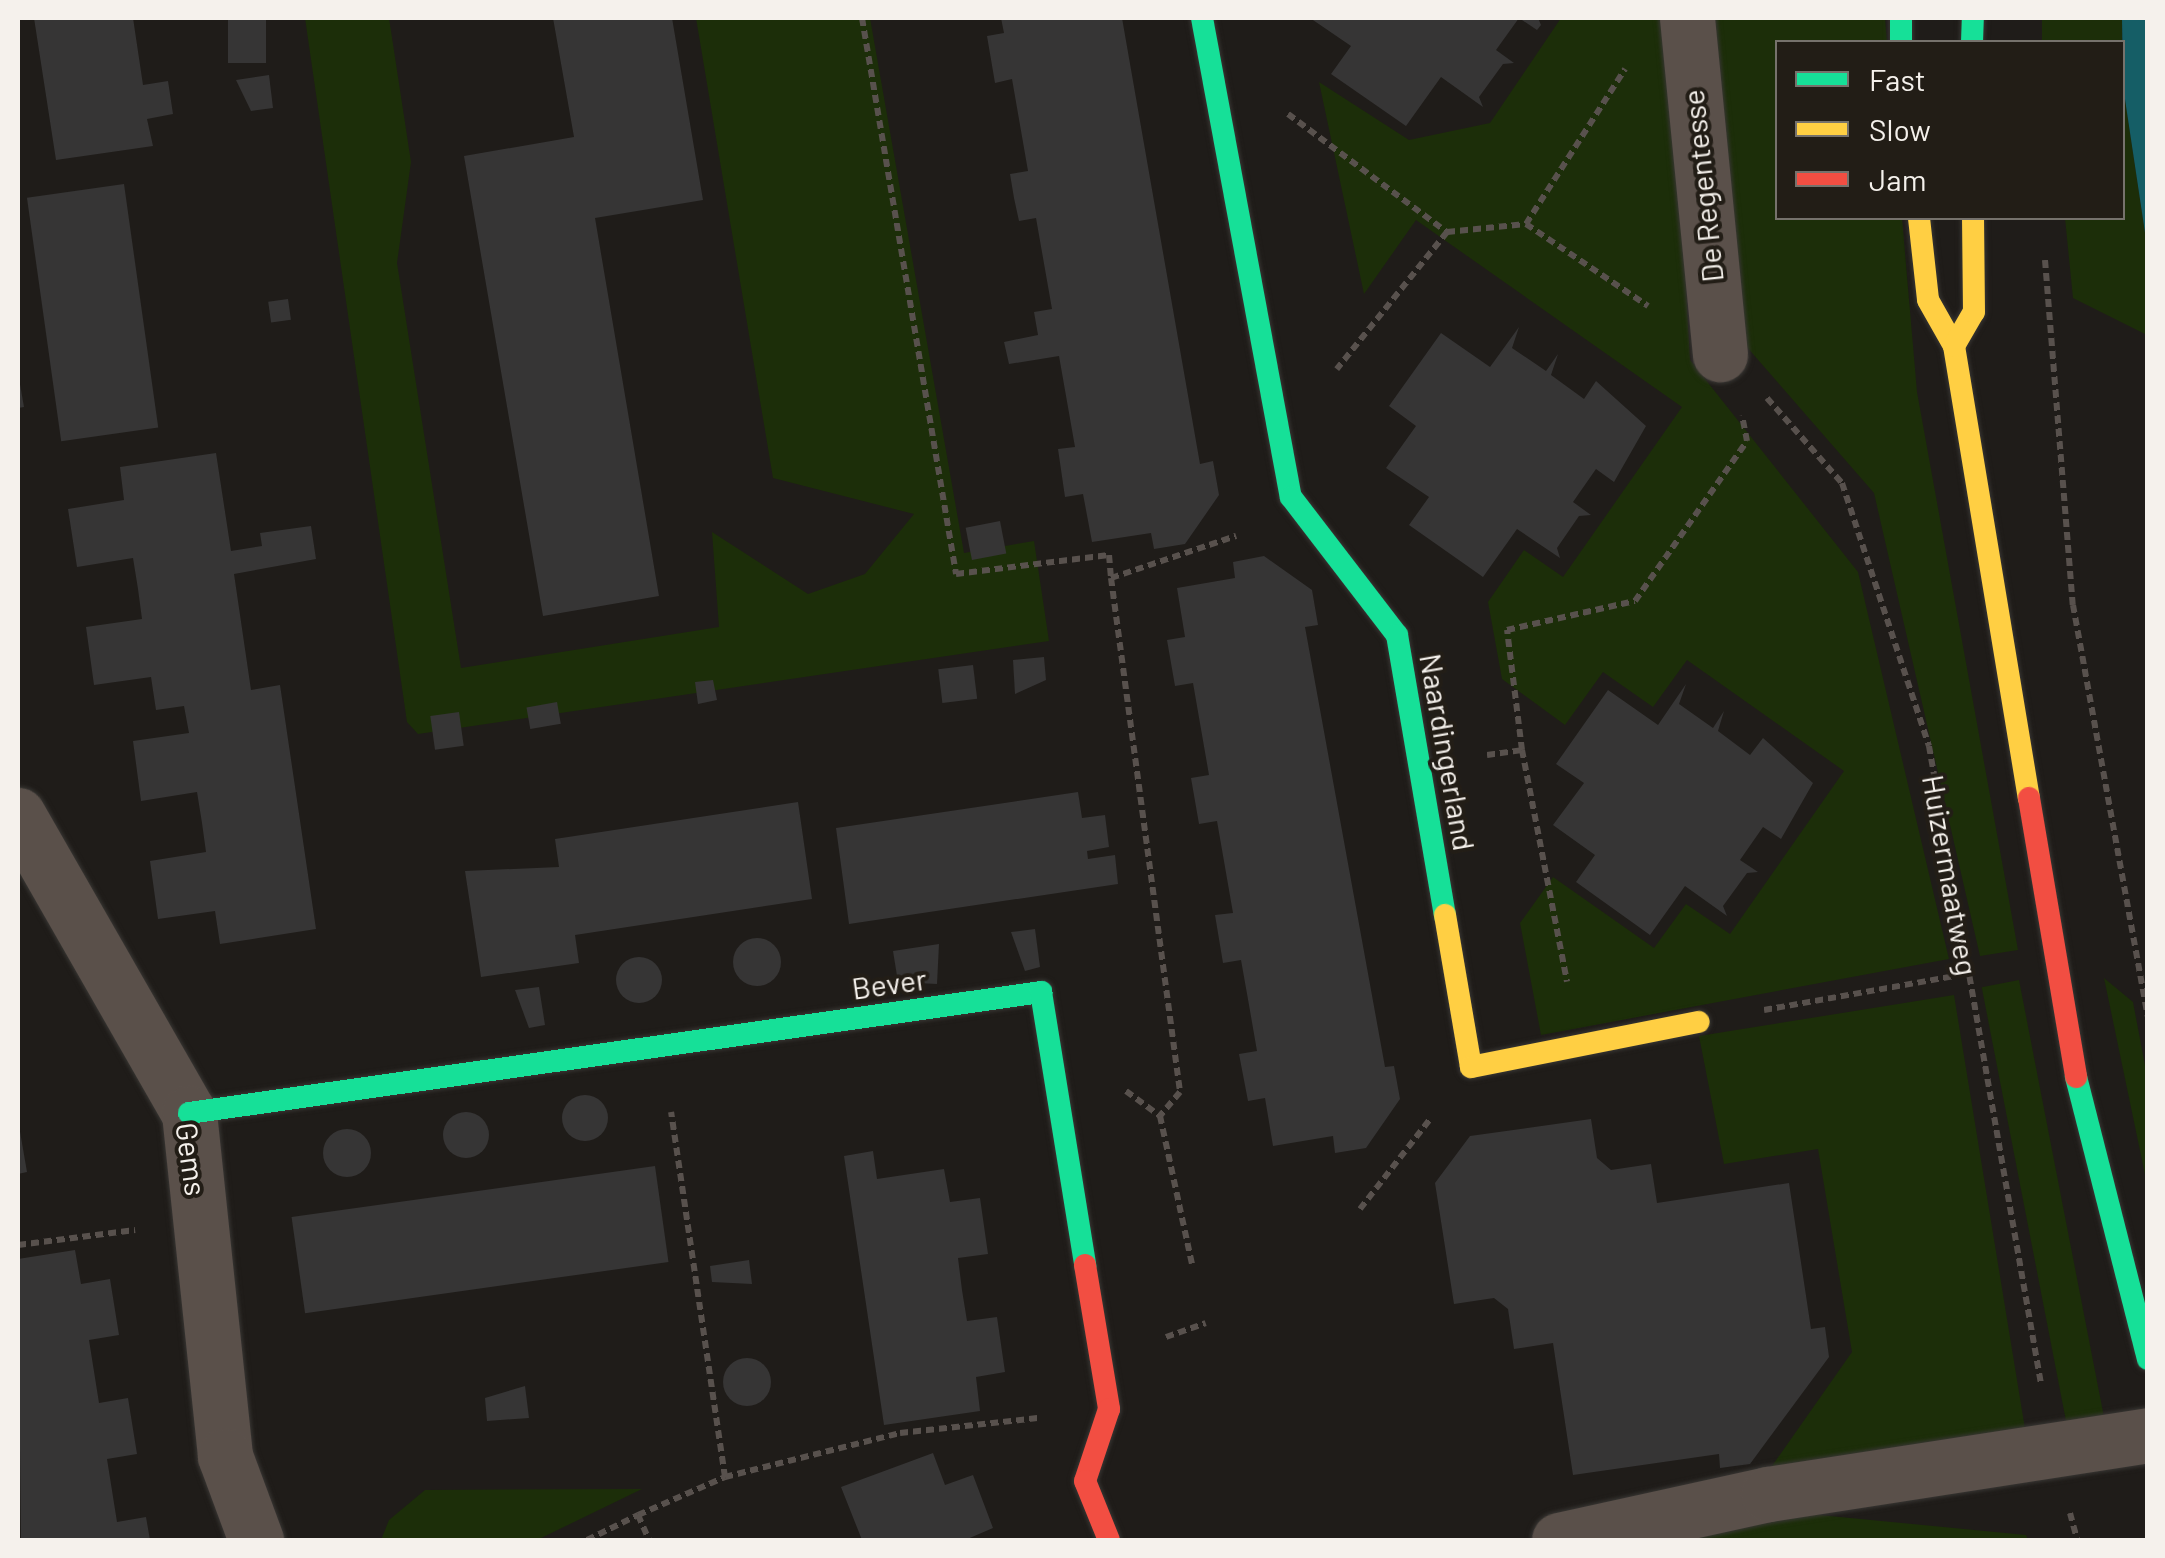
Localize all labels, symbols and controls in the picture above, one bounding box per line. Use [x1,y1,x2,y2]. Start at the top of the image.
legend [1775,40,2125,220]
text: Fast [1869,61,1926,97]
street label: De Regentesse [1674,88,1730,284]
text: Slow [1869,111,1931,147]
text: Jam [1869,161,1926,197]
street label: Naardingerland [1413,651,1483,853]
street label: Huizermaatweg [1916,772,1986,978]
street label: Bever [849,960,929,1006]
street label: Gems [169,1120,215,1198]

